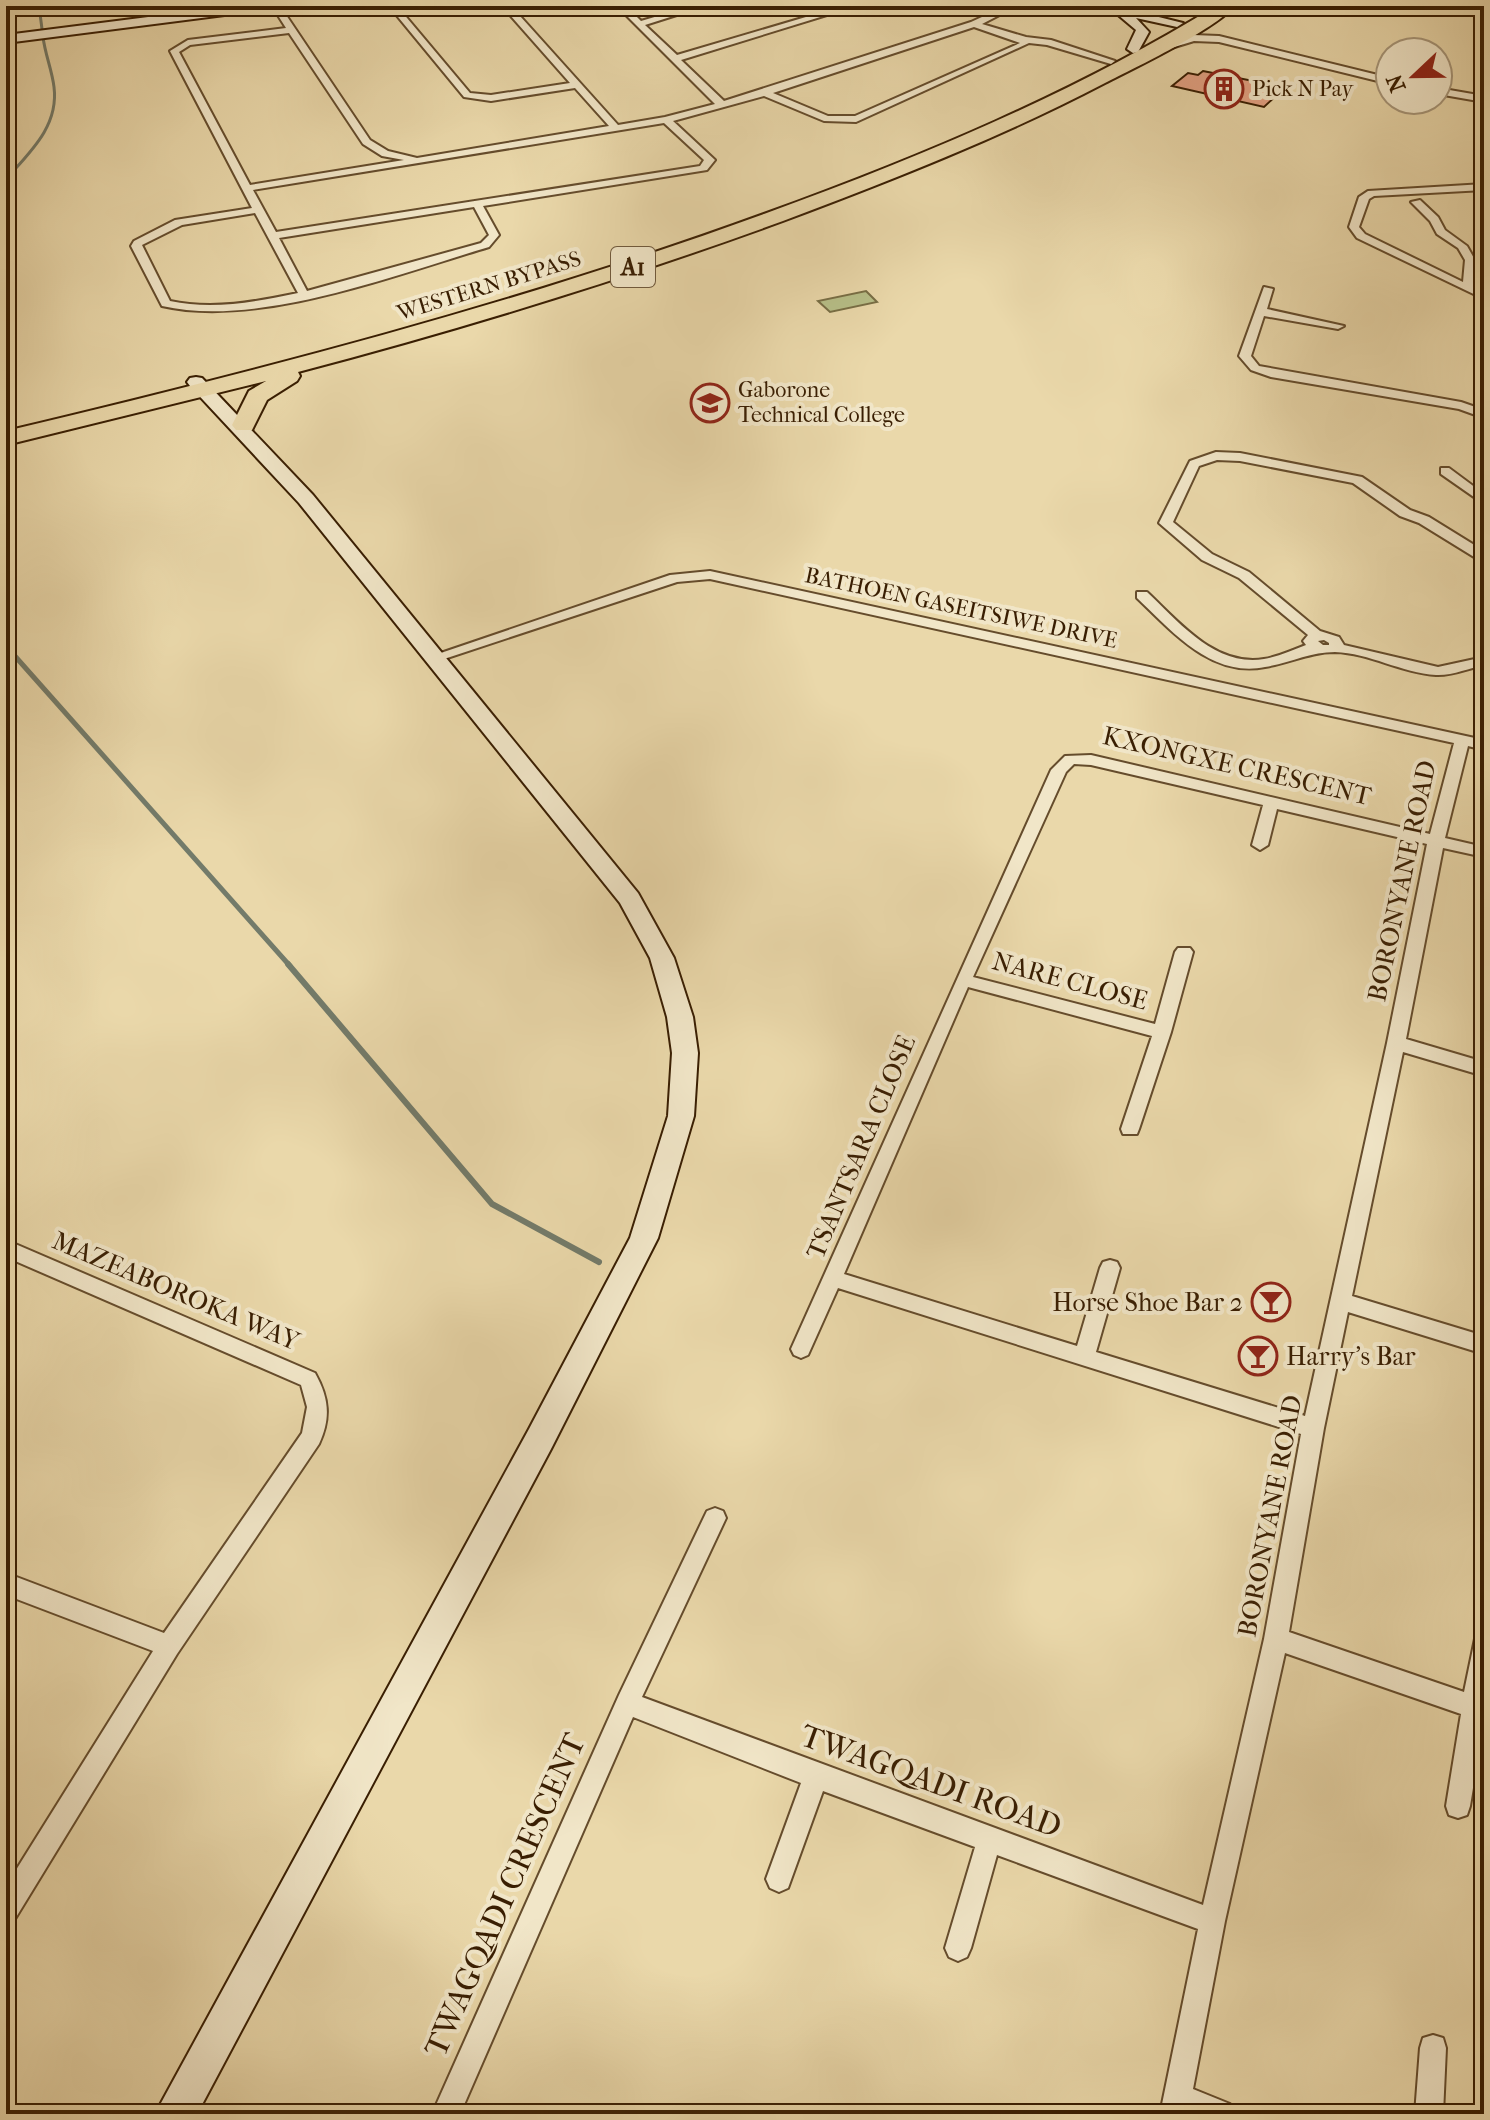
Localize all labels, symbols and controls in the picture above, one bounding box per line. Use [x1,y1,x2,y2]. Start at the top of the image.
north arrow [1374,36,1454,116]
building icon: Pick N Pay [1203,68,1245,110]
text: N [1381,70,1412,96]
place label: Pick N Pay [1252,76,1355,102]
street label: WESTERN BYPASS [393,246,584,327]
road number: A1 [611,247,655,287]
place label: Gaborone Technical College [738,377,905,428]
school or university icon: Gaborone Technical College [689,382,731,424]
street label: BATHOEN GASEITSIWE DRIVE [802,562,1120,654]
street label: KXONGXE CRESCENT [1100,720,1375,812]
street label: BORONYANE ROAD [1361,758,1443,1004]
street label: NARE CLOSE [989,945,1151,1017]
street label: TSANTSARA CLOSE [800,1031,922,1263]
street label: MAZEABOROKA WAY [48,1225,305,1358]
bar icon: Horse Shoe Bar 2 [1250,1281,1292,1323]
place label: Horse Shoe Bar 2 [1052,1287,1243,1318]
bar icon: Harry's Bar [1237,1335,1279,1377]
place label: Harry's Bar [1286,1341,1416,1372]
street label: BORONYANE ROAD [1231,1392,1309,1640]
street label: TWAGQADI ROAD [796,1717,1066,1845]
street label: TWAGQADI CRESCENT [417,1727,593,2062]

